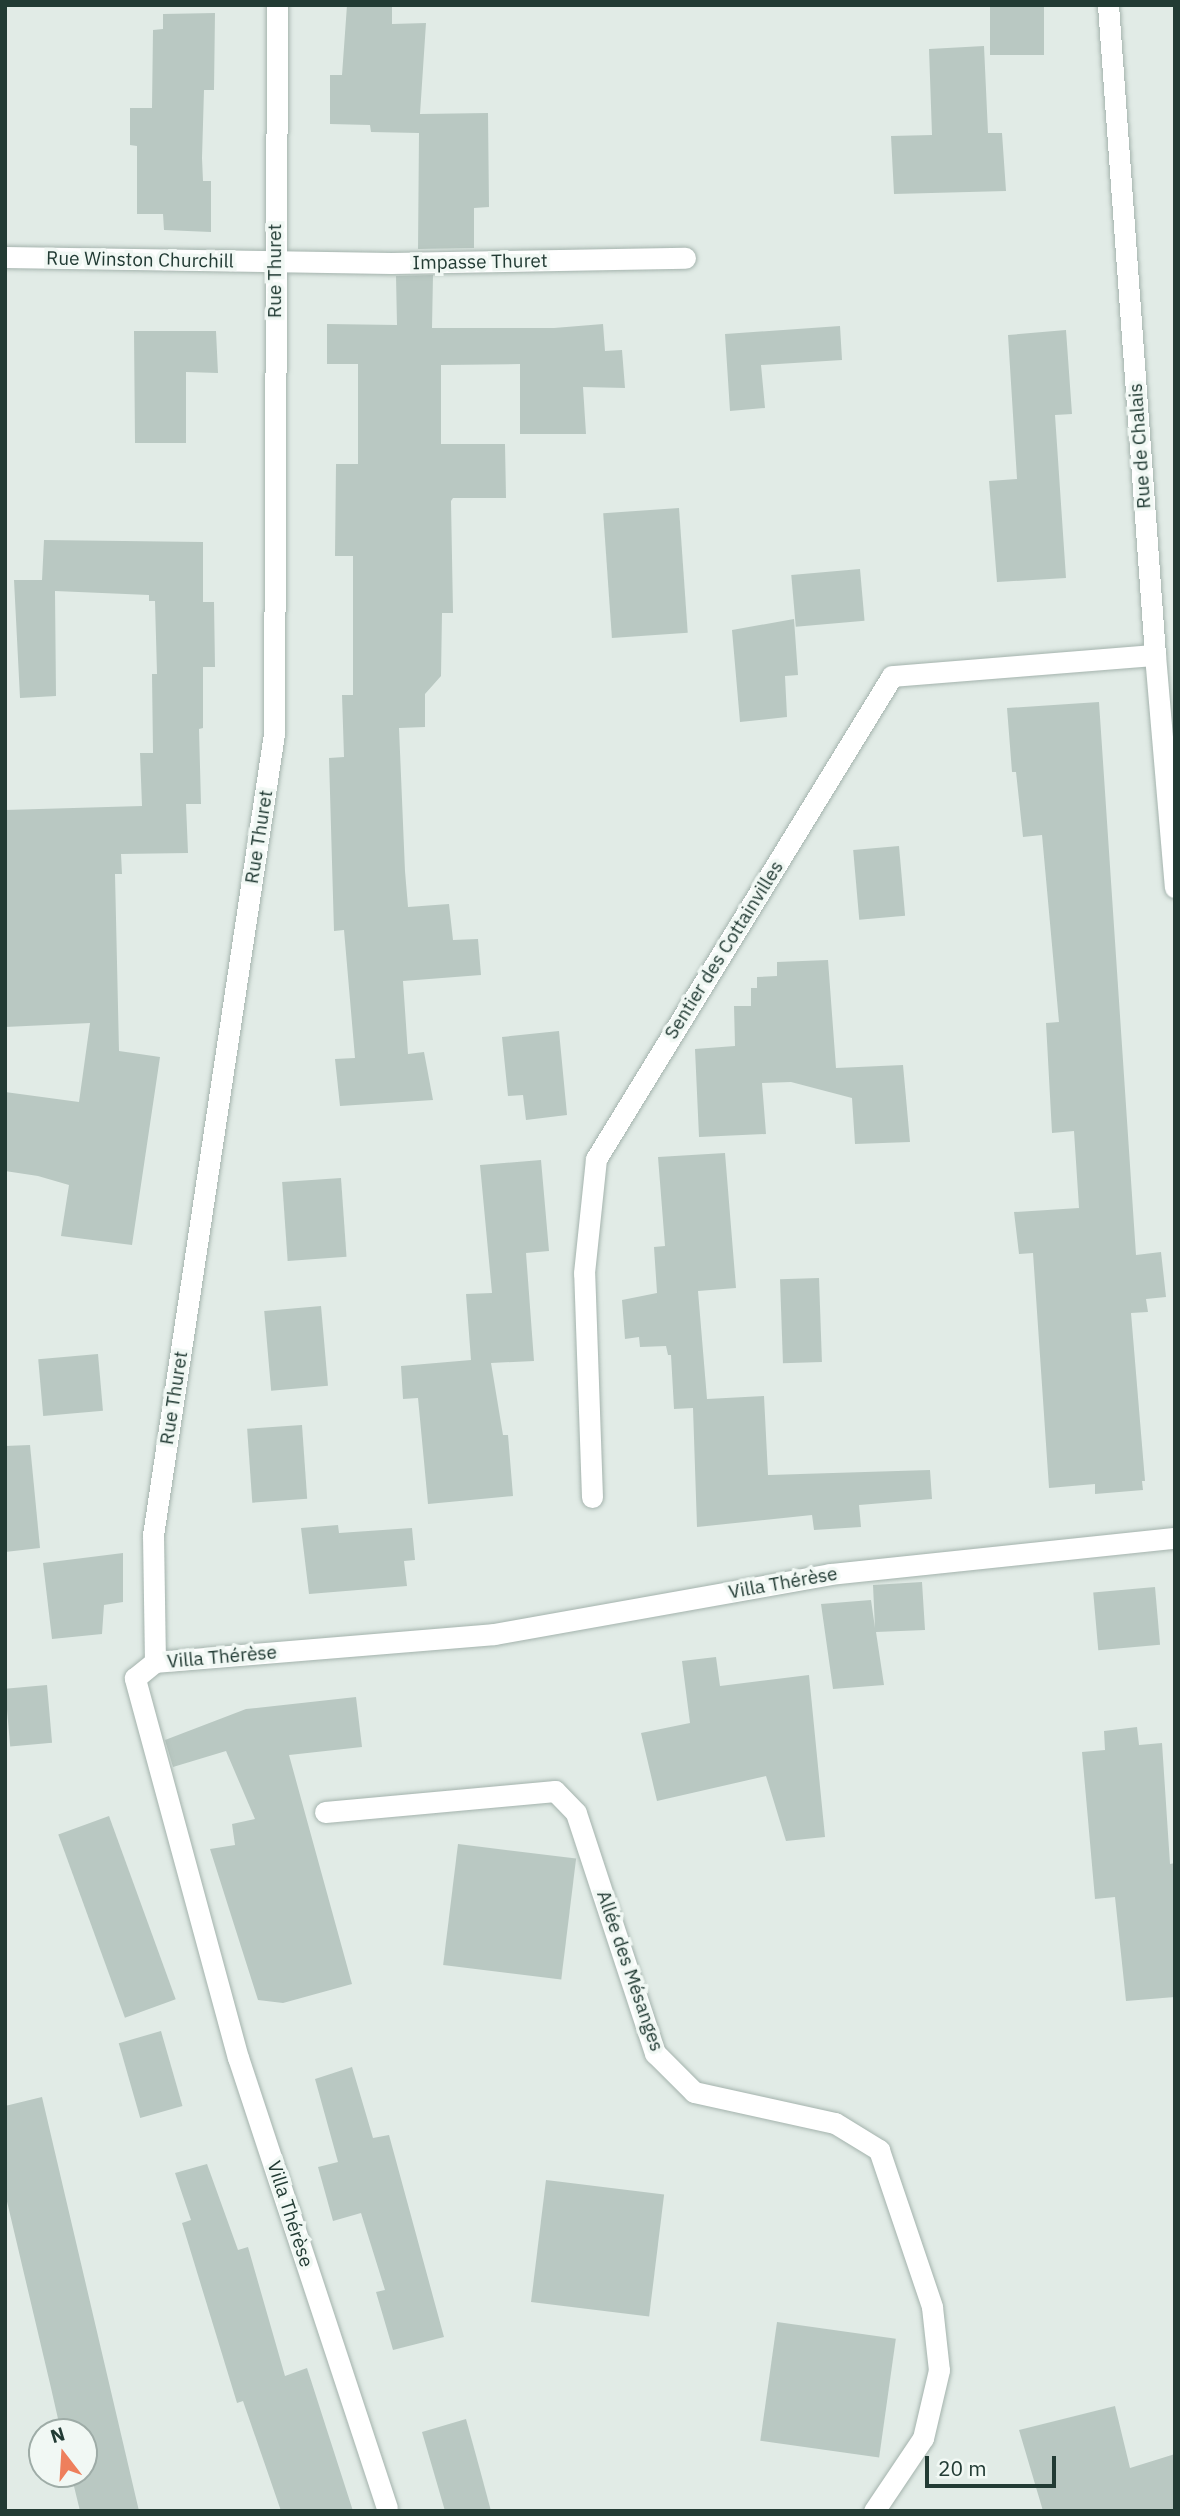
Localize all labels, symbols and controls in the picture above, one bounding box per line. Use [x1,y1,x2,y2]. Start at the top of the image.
street label: Rue Thuret [264,224,286,318]
street label: Rue Winston Churchill [46,247,234,273]
street label: Impasse Thuret [412,249,548,275]
street label: Rue de Chalais [1124,382,1156,510]
street label: Rue Thuret [240,789,278,885]
street label: Sentier des Cottainvilles [660,857,788,1043]
street label: Rue Thuret [155,1350,193,1446]
street label: Villa Thérèse [727,1562,839,1604]
street label: Villa Thérèse [166,1641,278,1673]
street label: Allée des Mésanges [592,1888,668,2054]
street label: Villa Thérèse [262,2158,318,2270]
north arrow [28,2418,98,2488]
text: N [47,2421,68,2448]
scale bar [928,2442,1059,2486]
text: 20 m [938,2454,987,2482]

